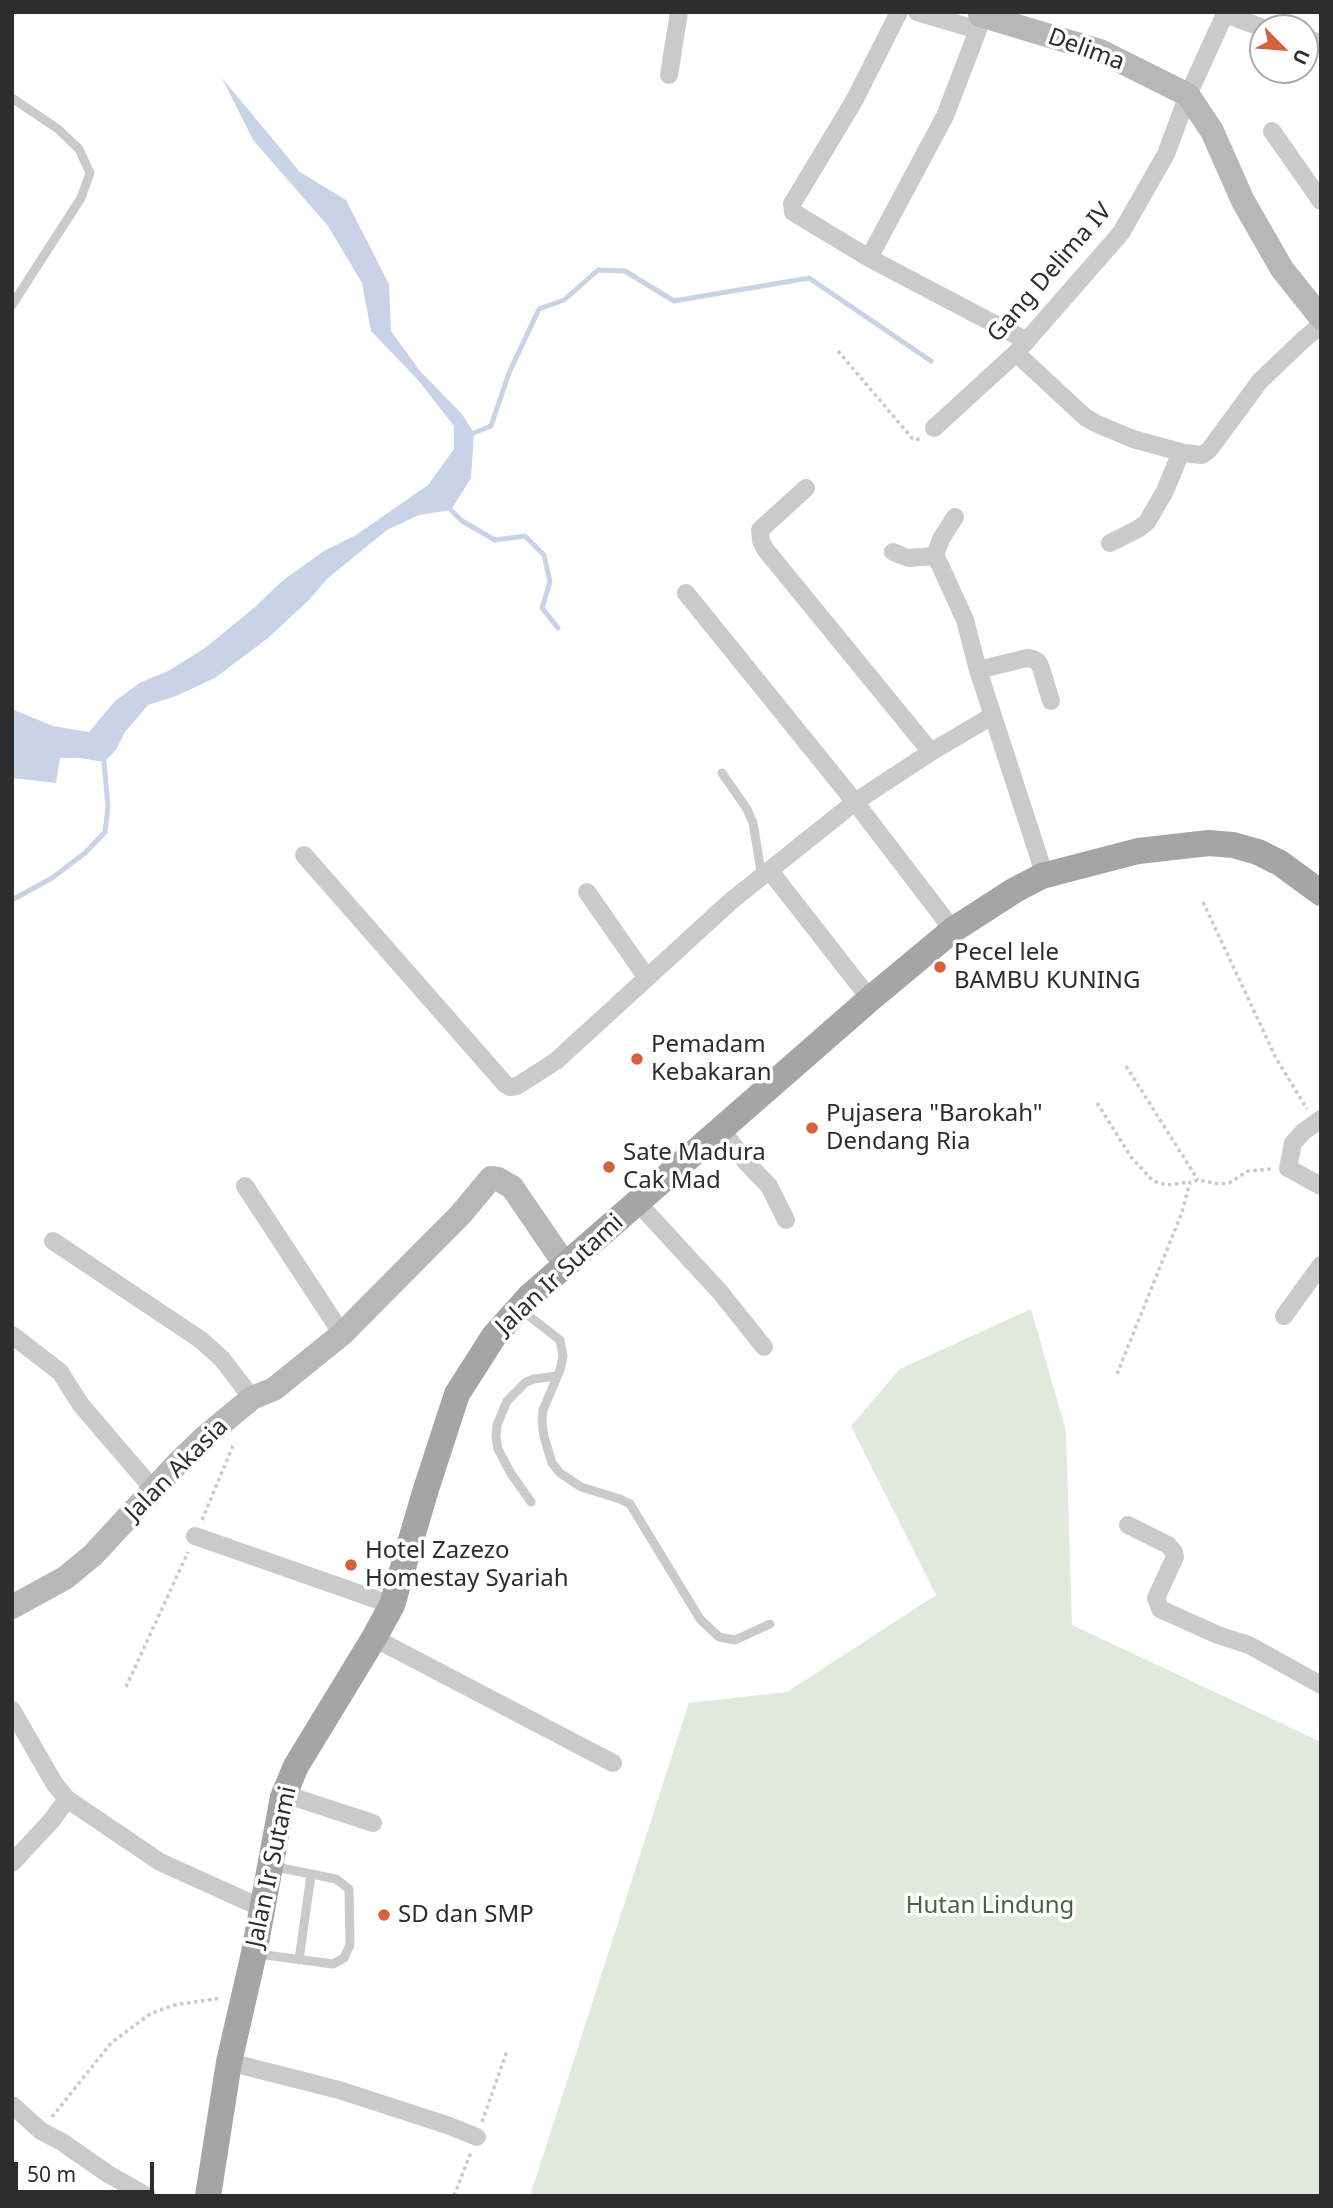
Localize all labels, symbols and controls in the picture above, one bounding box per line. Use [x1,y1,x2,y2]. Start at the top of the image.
north arrow [1249,14,1319,84]
street label: Delima [1044,23,1128,77]
text: U [1286,45,1316,69]
street label: Gang Delima IV [982,198,1118,348]
place label: Pecel lele BAMBU KUNING [954,939,1141,995]
marker: Pecel lele BAMBU KUNING [932,959,948,975]
place label: Pemadam Kebakaran [651,1031,772,1087]
marker: Pemadam Kebakaran [629,1051,645,1067]
place label: Pujasera "Barokah" Dendang Ria [826,1100,1043,1156]
marker: Pujasera "Barokah" Dendang Ria [804,1120,820,1136]
place label: Sate Madura Cak Mad [623,1139,766,1195]
marker: Sate Madura Cak Mad [601,1159,617,1175]
street label: Jalan Ir Sutami [490,1209,630,1341]
street label: Jalan Akasia [120,1413,234,1527]
place label: Hotel Zazezo Homestay Syariah [365,1537,569,1593]
marker: Hotel Zazezo Homestay Syariah [343,1557,359,1573]
street label: Jalan Ir Sutami [241,1784,303,1950]
park label: Hutan Lindung [906,1892,1074,1920]
place label: SD dan SMP [398,1901,534,1929]
marker: SD dan SMP [376,1907,392,1923]
scale bar [18,2148,158,2192]
text: 50 m [27,2160,76,2188]

